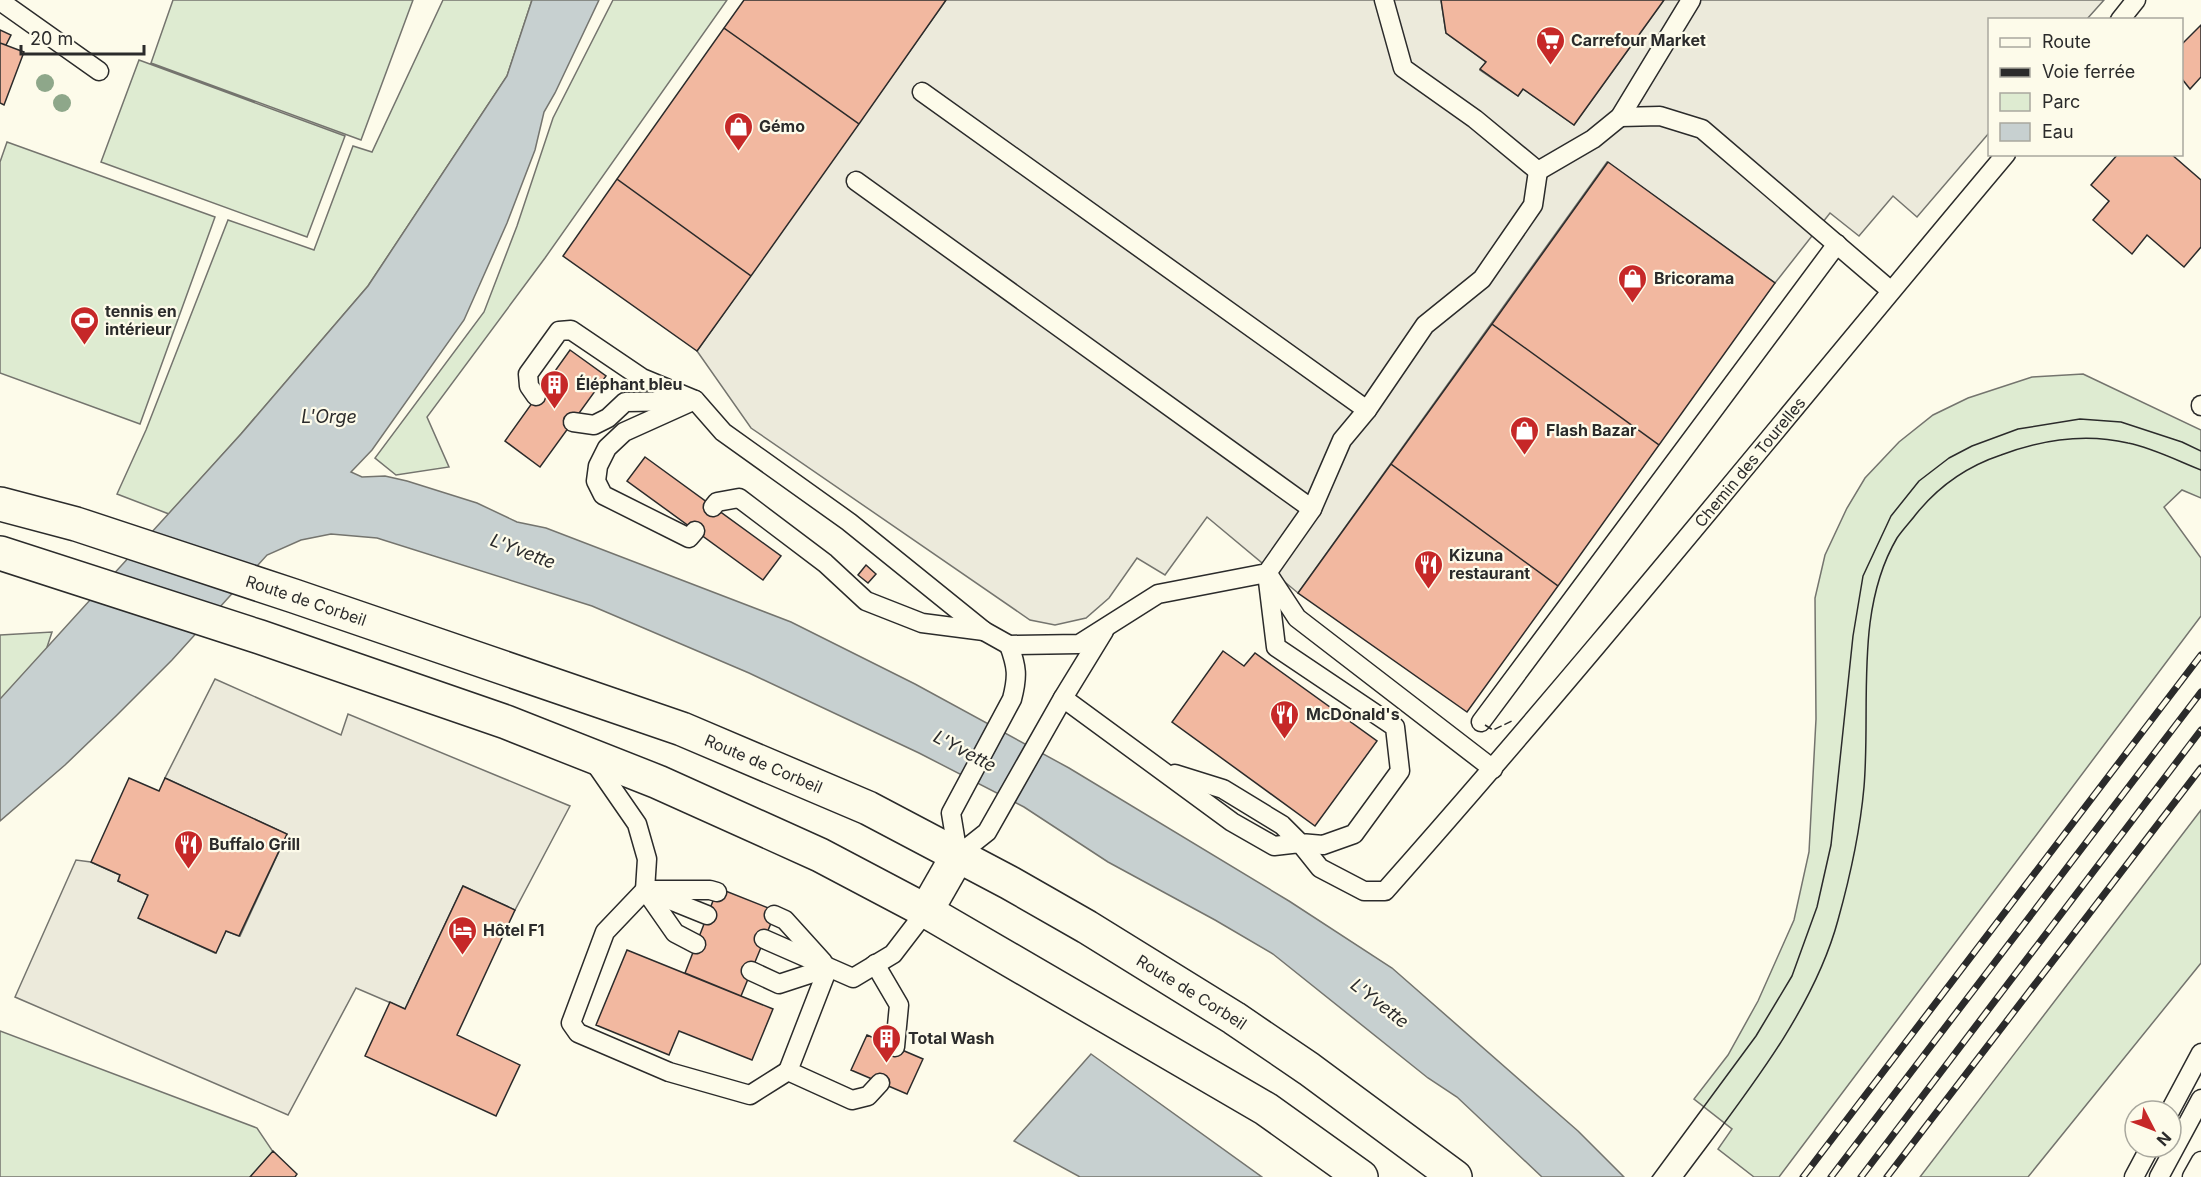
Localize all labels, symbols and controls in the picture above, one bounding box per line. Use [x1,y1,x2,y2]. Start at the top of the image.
scale bar [21,18,144,56]
legend [1988,18,2183,156]
supermarket icon: Carrefour Market [1534,24,1566,66]
text: 20 m [30,28,73,49]
place label: Carrefour Market [1571,30,1706,50]
text: Route [2042,31,2091,52]
text: Voie ferrée [2042,61,2135,82]
text: Parc [2042,91,2080,112]
shop icon: Gémo [722,110,754,152]
place label: Gémo [759,116,805,136]
text: Eau [2042,121,2074,142]
shop icon: Bricorama [1617,262,1649,304]
place label: Bricorama [1654,268,1734,288]
place label: tennis en intérieur [105,301,177,339]
sports icon: tennis en intérieur [68,304,100,346]
building icon: Éléphant bleu [539,368,571,410]
place label: Éléphant bleu [576,374,682,394]
street label: Chemin des Tourelles [1690,393,1810,531]
water label: L'Orge [301,406,357,427]
shop icon: Flash Bazar [1509,414,1541,456]
place label: Flash Bazar [1546,420,1637,440]
water label: L'Yvette [488,529,558,573]
place label: Kizuna restaurant [1449,545,1530,583]
restaurant icon: Kizuna restaurant [1412,548,1444,590]
street label: Route de Corbeil [243,571,369,630]
restaurant icon: McDonald's [1269,698,1301,740]
place label: McDonald's [1306,704,1400,724]
water label: L'Yvette [930,726,1000,776]
street label: Route de Corbeil [702,730,826,798]
restaurant icon: Buffalo Grill [172,828,204,870]
place label: Buffalo Grill [209,834,300,854]
hotel icon: Hôtel F1 [446,914,478,956]
place label: Hôtel F1 [483,920,544,940]
street label: Route de Corbeil [1133,950,1251,1034]
water label: L'Yvette [1347,974,1413,1032]
building icon: Total Wash [871,1022,903,1064]
place label: Total Wash [908,1028,994,1048]
north arrow [2123,1099,2183,1159]
text: N [2153,1128,2176,1150]

